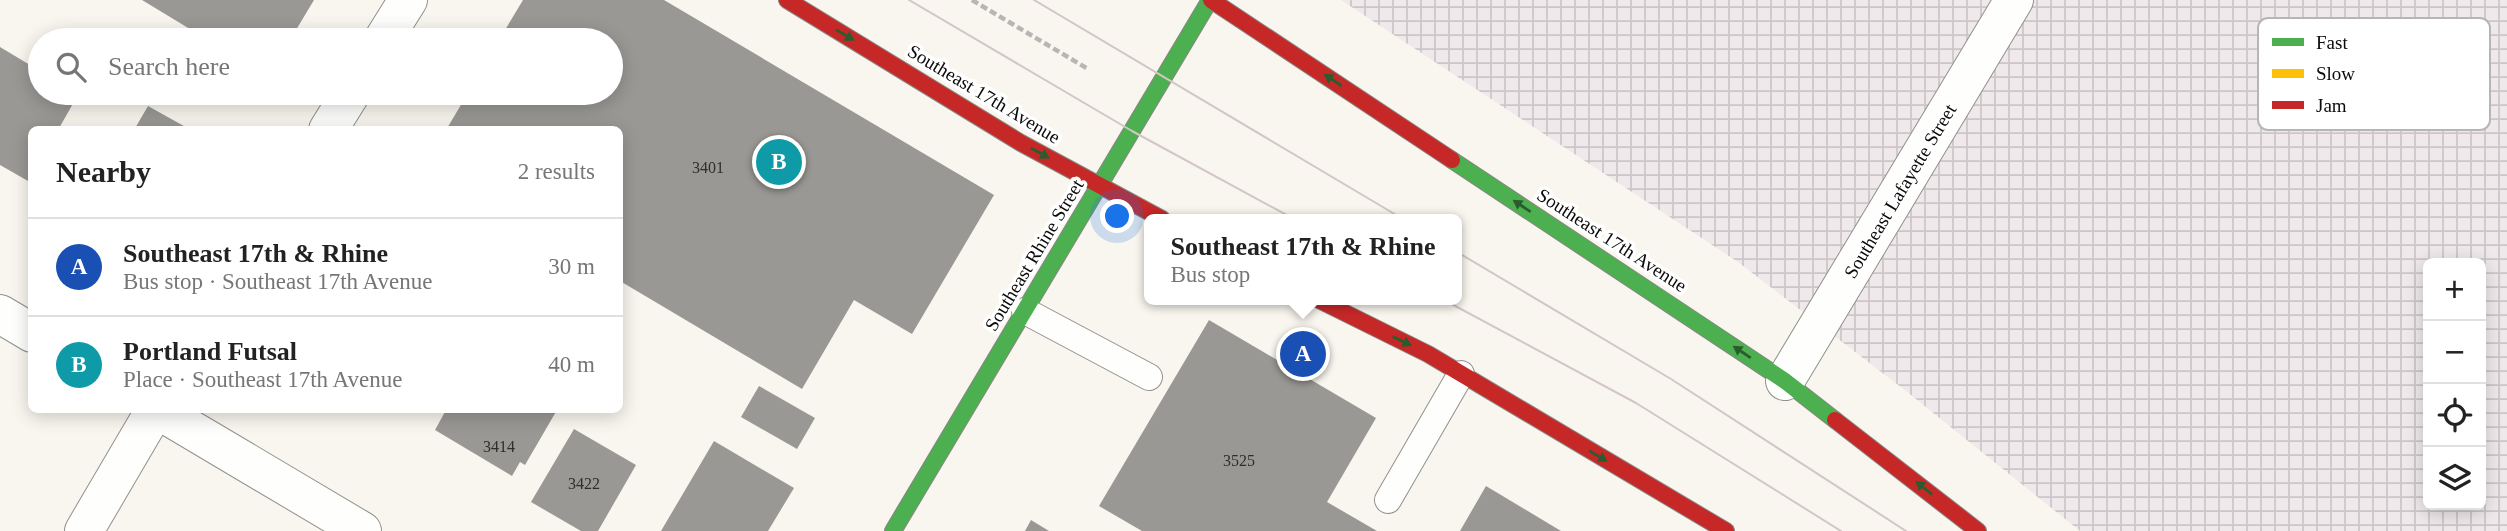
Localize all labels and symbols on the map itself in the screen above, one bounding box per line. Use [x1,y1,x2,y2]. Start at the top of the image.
legend [2258,18,2490,130]
one-way arrow [836,29,855,42]
text: Fast [2316,32,2348,53]
street label: Southeast 17th Avenue [904,40,1064,148]
text: Slow [2316,63,2355,84]
one-way arrow [1324,73,1342,87]
text: Jam [2316,95,2347,116]
street label: Southeast Lafayette Street [1840,100,1961,282]
pin: B [756,136,802,188]
one-way arrow [1030,147,1050,159]
house number: 3401 [692,159,724,176]
street label: Southeast Rhine Street [980,175,1088,335]
street label: Southeast 17th Avenue [1533,184,1691,296]
your location [1100,199,1134,233]
one-way arrow [1512,200,1532,213]
pin: A [1280,328,1326,380]
one-way arrow [1392,335,1412,347]
one-way arrow [1733,346,1752,359]
house number: 3414 [483,438,515,455]
one-way arrow [1589,449,1608,462]
house number: 3525 [1223,452,1255,469]
house number: 3422 [568,475,600,492]
one-way arrow [1916,481,1934,496]

